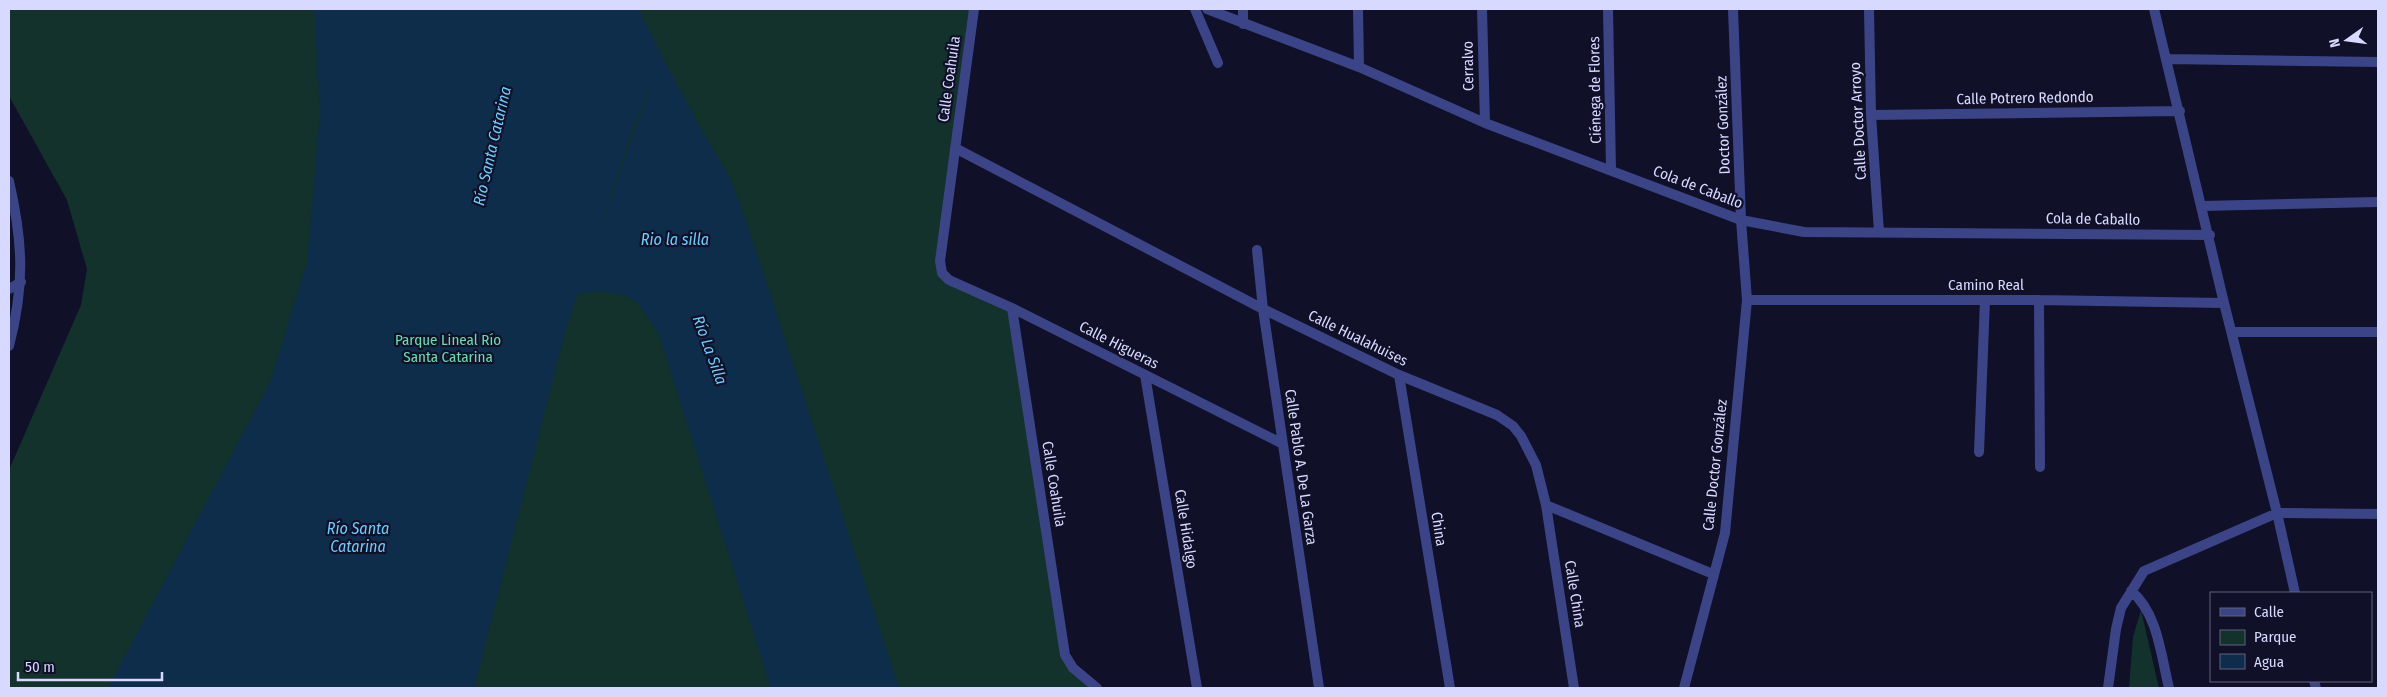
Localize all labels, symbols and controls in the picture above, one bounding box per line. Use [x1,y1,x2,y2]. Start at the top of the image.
north arrow [2322,15,2372,65]
street label: Calle Coahuila [934,35,964,123]
street label: Ciénega de Flores [1585,36,1605,144]
text: N [2326,37,2344,49]
street label: Cerralvo [1459,41,1477,91]
street label: Calle Doctor Arroyo [1846,61,1870,180]
street label: Doctor González [1712,75,1734,175]
water label: Río Santa Catarina [469,85,515,207]
street label: Calle Potrero Redondo [1956,88,2094,108]
street label: Cola de Caballo [1651,162,1745,212]
street label: Cola de Caballo [2046,209,2141,229]
water label: Rio la silla [641,230,709,249]
street label: Camino Real [1948,276,2024,294]
street label: Calle Hualahuises [1305,306,1411,370]
water label: Río La Silla [689,313,731,387]
street label: Calle Higueras [1076,317,1162,373]
park label: Parque Lineal Río Santa Catarina [395,331,501,366]
street label: Calle Pablo A. De La Garza [1281,388,1321,546]
street label: Calle Doctor González [1699,398,1731,532]
street label: Calle Coahuila [1038,440,1070,528]
street label: Calle Hidalgo [1171,488,1201,570]
street label: China [1427,511,1451,547]
water label: Río Santa Catarina [327,519,389,556]
street label: Calle China [1561,559,1589,629]
legend [2210,592,2372,682]
text: Calle [2254,603,2284,621]
text: Parque [2254,628,2297,646]
scale bar [18,650,161,682]
text: Agua [2254,653,2284,671]
text: 50 m [25,658,55,676]

